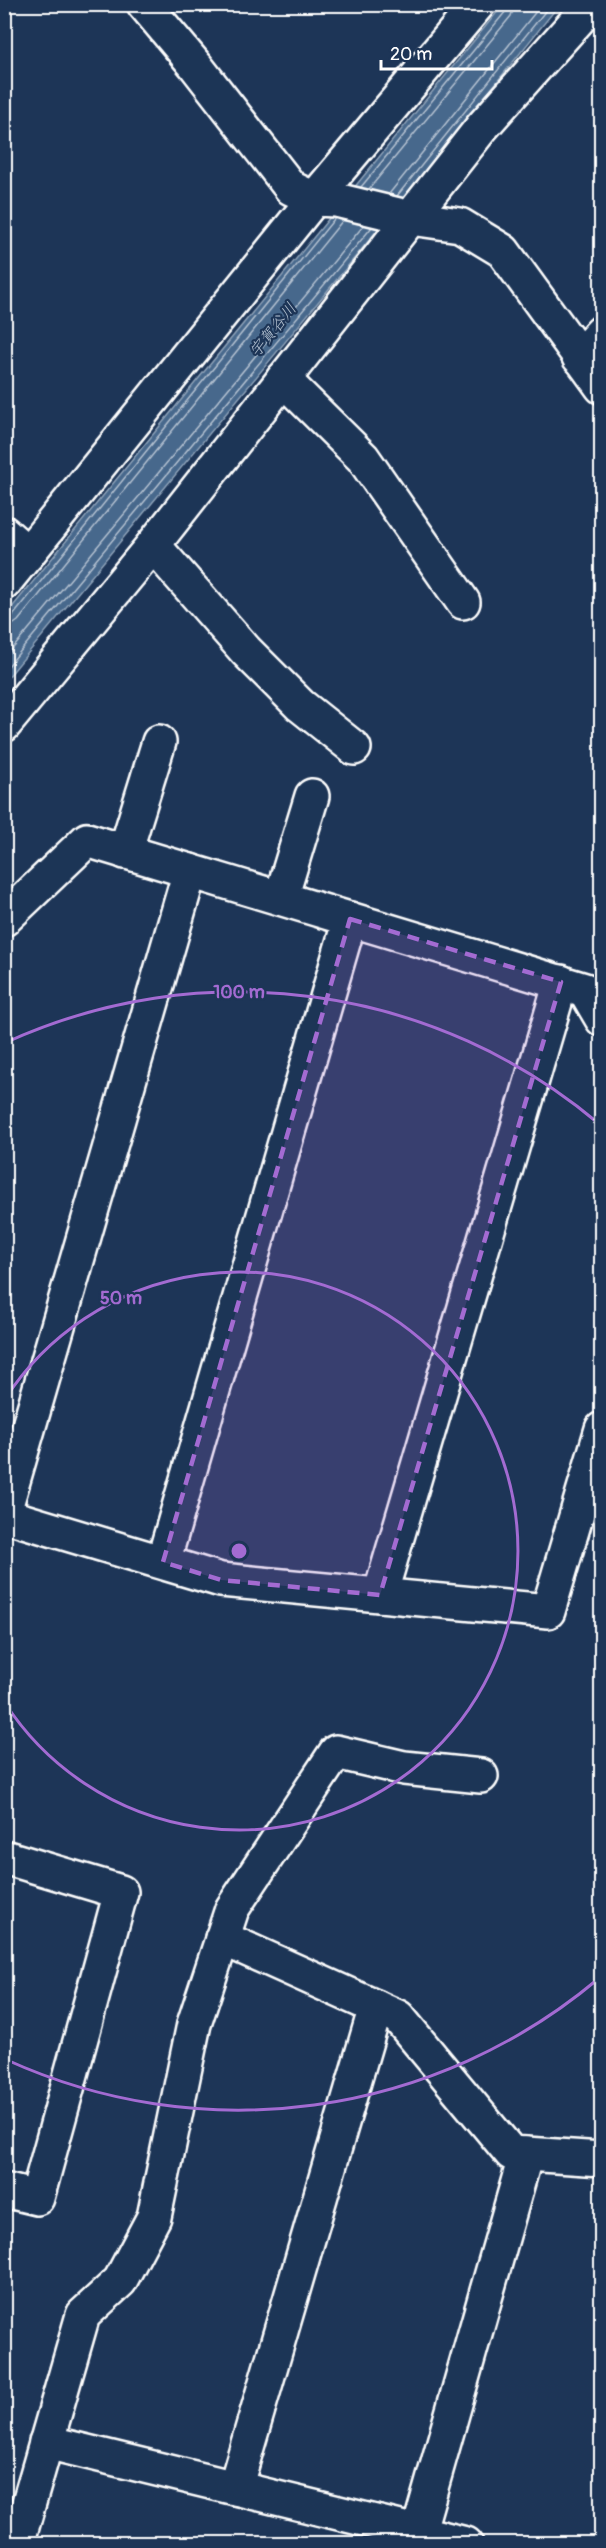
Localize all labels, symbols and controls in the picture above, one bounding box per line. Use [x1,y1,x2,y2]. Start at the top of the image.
scale bar [381,33,492,71]
text: 20 m [390,43,432,66]
water label: 宇賀谷川 [245,299,301,361]
text: 100 m [213,981,265,1004]
text: 50 m [100,1287,142,1310]
centre of rings [229,1541,249,1561]

